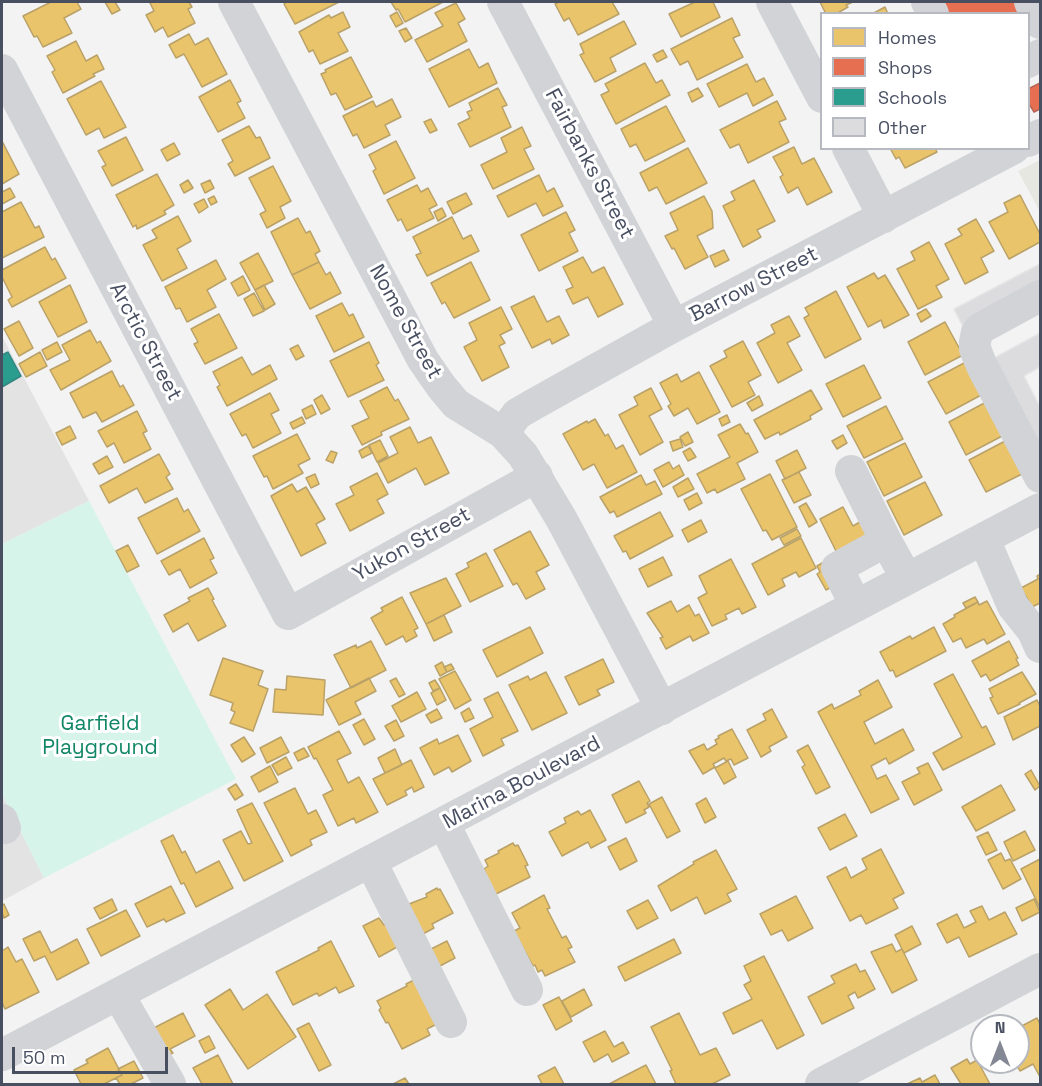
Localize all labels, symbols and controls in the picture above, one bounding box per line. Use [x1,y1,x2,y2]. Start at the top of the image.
legend [820,12,1030,150]
text: Homes [878,26,937,49]
text: Shops [878,56,932,79]
street label: Fairbanks Street [539,85,639,243]
text: Schools [878,86,947,109]
text: Other [878,116,927,139]
street label: Barrow Street [686,242,822,328]
street label: Nome Street [363,260,447,384]
street label: Arctic Street [103,279,187,405]
street label: Yukon Street [349,502,475,588]
park label: Garfield Playground [42,711,158,761]
street label: Marina Boulevard [439,731,605,835]
north arrow [970,1014,1030,1074]
text: N [995,1017,1005,1038]
scale bar [15,1035,171,1073]
text: 50 m [23,1046,65,1069]

